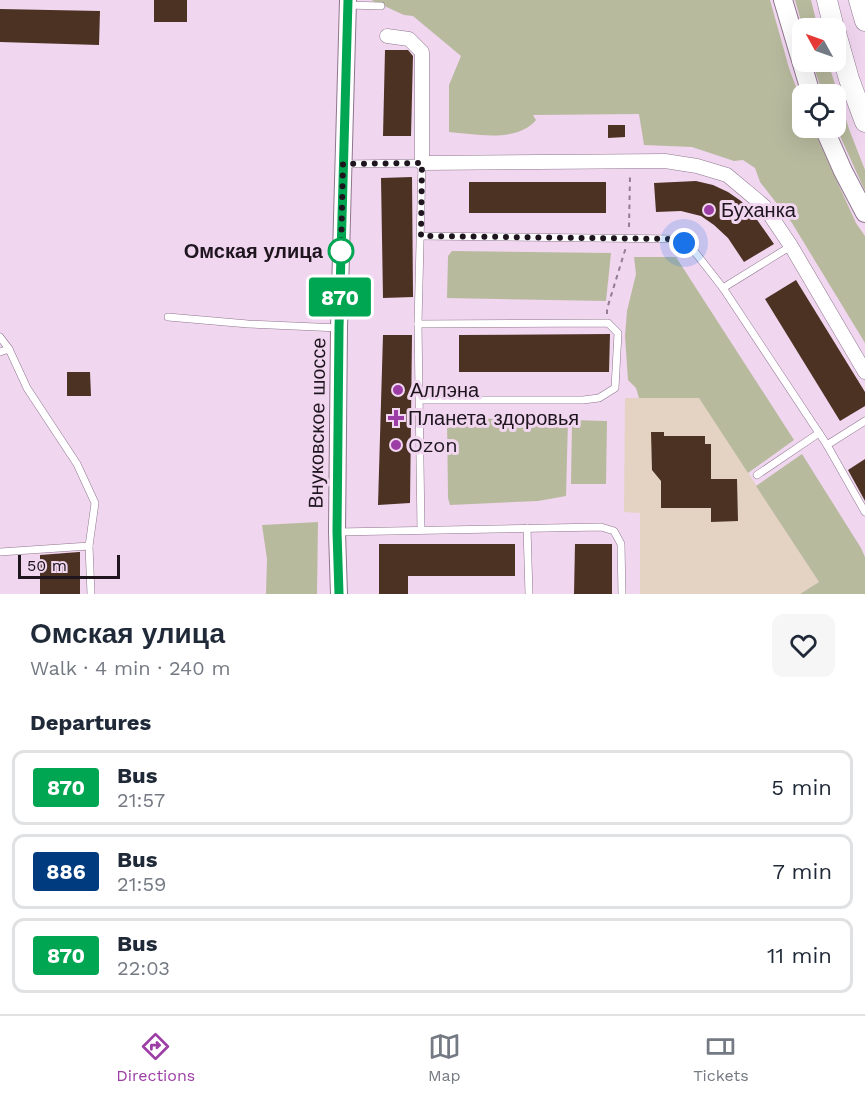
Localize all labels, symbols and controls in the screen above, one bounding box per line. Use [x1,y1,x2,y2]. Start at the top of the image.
north arrow [792,18,846,72]
map controls [792,18,846,138]
button: locate [792,84,846,138]
place label: Буханка [721,198,797,222]
marker: Буханка [702,203,716,217]
your location [669,228,699,258]
marker: Омская улица [328,238,354,264]
place label: Омская улица [184,239,324,263]
line badge: 870 [306,278,374,316]
text: 870 [321,285,359,310]
street label: Внуковское шоссе [304,337,330,509]
place label: Аллэна [410,378,480,402]
marker: Аллэна [391,383,405,397]
place label: Планета здоровья [408,406,579,430]
marker: Планета здоровья [389,411,403,425]
place label: Ozon [408,433,458,457]
marker: Ozon [389,438,403,452]
scale bar [18,552,120,580]
text: 50 m [27,556,67,575]
button: heart [772,614,835,677]
text: Омская улица [30,617,225,650]
text: Walk · 4 min · 240 m [30,656,230,680]
text: Departures [30,710,151,735]
text: Bus [117,763,157,788]
text: 870 [47,775,85,800]
text: 5 min [771,775,832,800]
text: 21:57 [117,788,165,812]
text: Bus [117,847,157,872]
text: 886 [46,859,86,884]
text: 7 min [772,859,832,884]
text: 21:59 [117,872,166,896]
text: Bus [117,931,157,956]
text: 870 [47,943,85,968]
text: 11 min [767,943,832,968]
text: 22:03 [117,956,170,980]
tab: Directions [116,1030,195,1085]
tab: Map [428,1030,461,1085]
tab: Tickets [693,1030,749,1085]

